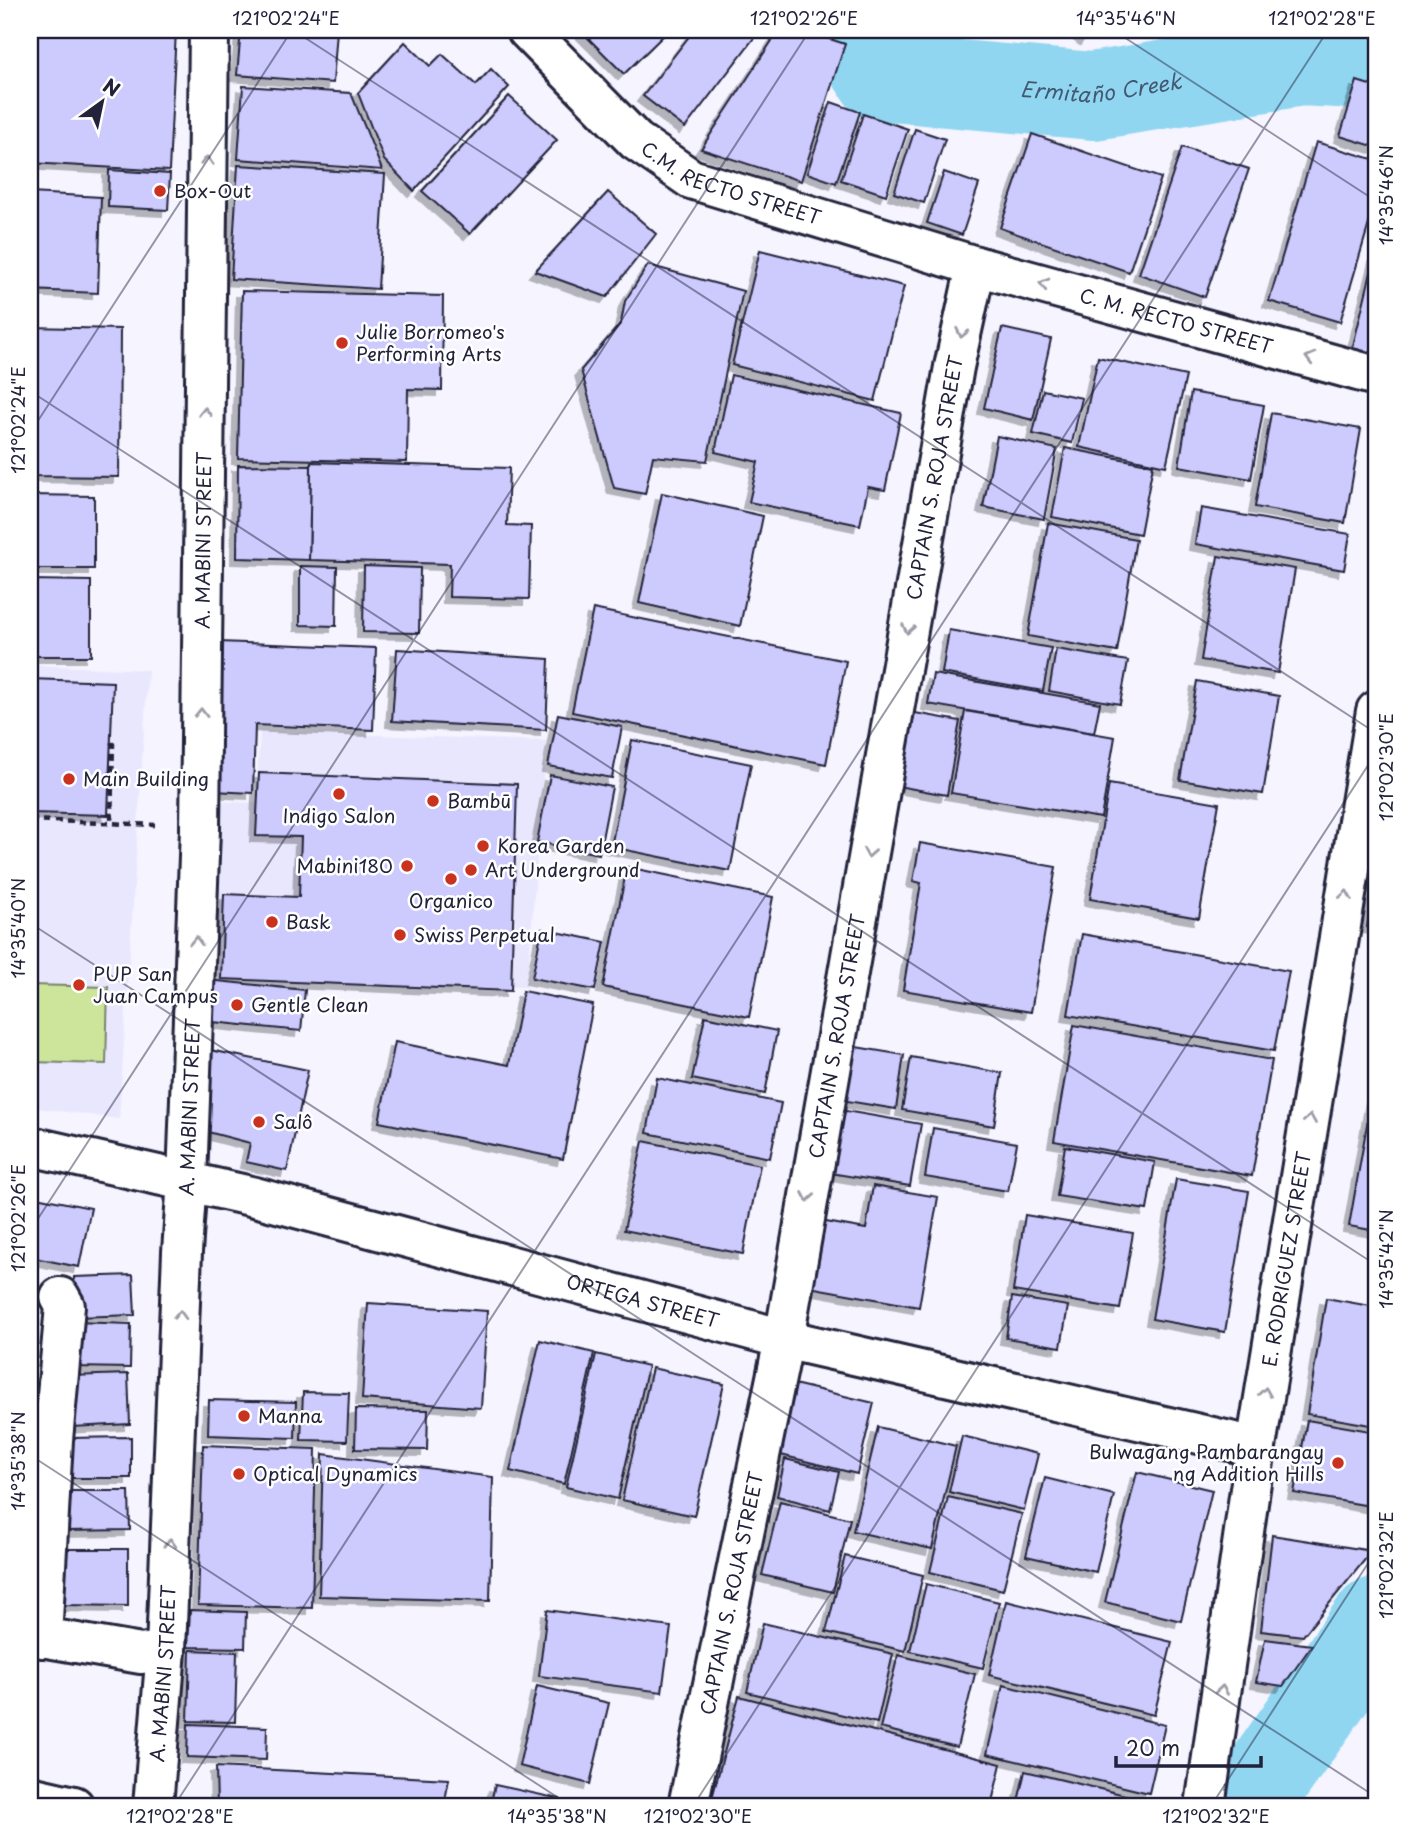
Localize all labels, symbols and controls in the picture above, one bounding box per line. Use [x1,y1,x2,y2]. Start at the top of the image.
text: 121°02'24"E [232,4,340,31]
text: 121°02'26"E [750,4,858,31]
text: 14°35'46"N [1076,4,1176,31]
text: 121°02'28"E [1268,4,1376,31]
water label: Ermitaño Creek [1019,64,1185,110]
north arrow [66,66,136,136]
text: N [98,71,126,103]
street label: C.M. RECTO STREET [636,134,825,231]
text: 14°35'46"N [1372,145,1399,245]
one-way arrow [199,155,215,165]
place label: Box-Out [174,176,252,204]
marker: Box-Out [152,183,168,199]
one-way arrow [1038,278,1050,293]
street label: C. M. RECTO STREET [1077,280,1276,360]
place label: Julie Borromeo's Performing Arts [356,317,505,367]
one-way arrow [955,326,970,338]
marker: Julie Borromeo's Performing Arts [334,335,350,351]
one-way arrow [1305,351,1317,366]
street label: CAPTAIN S. ROJA STREET [899,353,969,602]
text: 121°02'24"E [4,366,31,474]
one-way arrow [197,407,212,418]
street label: A. MABINI STREET [187,451,217,629]
one-way arrow [901,623,916,635]
one-way arrow [193,708,209,718]
text: 121°02'30"E [1372,713,1399,821]
place label: Main Building [83,764,209,792]
marker: Main Building [61,771,77,787]
marker: Indigo Salon [331,786,347,802]
place label: Bambū [447,786,511,814]
marker: Bambū [425,793,441,809]
place label: Indigo Salon [283,801,395,829]
place label: Korea Garden [497,831,625,859]
marker: Korea Garden [475,838,491,854]
one-way arrow [862,847,877,859]
place label: Mabini180 [296,851,393,879]
place label: Art Underground [485,855,640,883]
marker: Mabini180 [399,858,415,874]
marker: Art Underground [463,862,479,878]
marker: Organico [443,871,459,887]
text: 14°35'40"N [4,878,31,978]
place label: Organico [409,886,493,914]
one-way arrow [1338,889,1353,901]
place label: Bask [286,907,331,935]
street label: CAPTAIN S. ROJA STREET [801,912,871,1161]
marker: Bask [264,914,280,930]
place label: Swiss Perpetual [414,920,555,948]
marker: Swiss Perpetual [392,927,408,943]
one-way arrow [188,935,203,946]
place label: PUP San Juan Campus [93,959,218,1009]
marker: PUP San Juan Campus [71,977,87,993]
place label: Gentle Clean [251,990,369,1018]
marker: Gentle Clean [229,997,245,1013]
street label: A. MABINI STREET [171,1018,206,1197]
place label: Salô [273,1107,313,1135]
one-way arrow [1302,1113,1317,1125]
marker: Salô [251,1114,267,1130]
street label: E. RODRIGUEZ STREET [1254,1149,1317,1369]
text: 121°02'26"E [4,1164,31,1272]
one-way arrow [801,1191,816,1203]
text: 14°35'42"N [1372,1209,1399,1309]
street label: ORTEGA STREET [563,1266,722,1334]
one-way arrow [172,1310,187,1321]
one-way arrow [1257,1386,1272,1398]
place label: Manna [258,1401,323,1429]
marker: Manna [236,1408,252,1424]
text: 14°35'38"N [4,1411,31,1511]
place label: Bulwagang Pambarangay ng Addition Hills [1089,1437,1324,1487]
marker: Bulwagang Pambarangay ng Addition Hills [1330,1455,1346,1471]
place label: Optical Dynamics [253,1459,417,1487]
marker: Optical Dynamics [231,1466,247,1482]
street label: CAPTAIN S. ROJA STREET [692,1469,769,1717]
text: 121°02'32"E [1372,1511,1399,1619]
one-way arrow [163,1537,178,1548]
street label: A. MABINI STREET [142,1584,182,1763]
one-way arrow [1214,1684,1229,1696]
scale bar [1116,1724,1261,1768]
text: 20 m [1126,1731,1180,1763]
text: 121°02'28"E [126,1802,234,1829]
text: 14°35'38"N [507,1802,607,1829]
text: 121°02'30"E [644,1802,752,1829]
text: 121°02'32"E [1162,1802,1270,1829]

